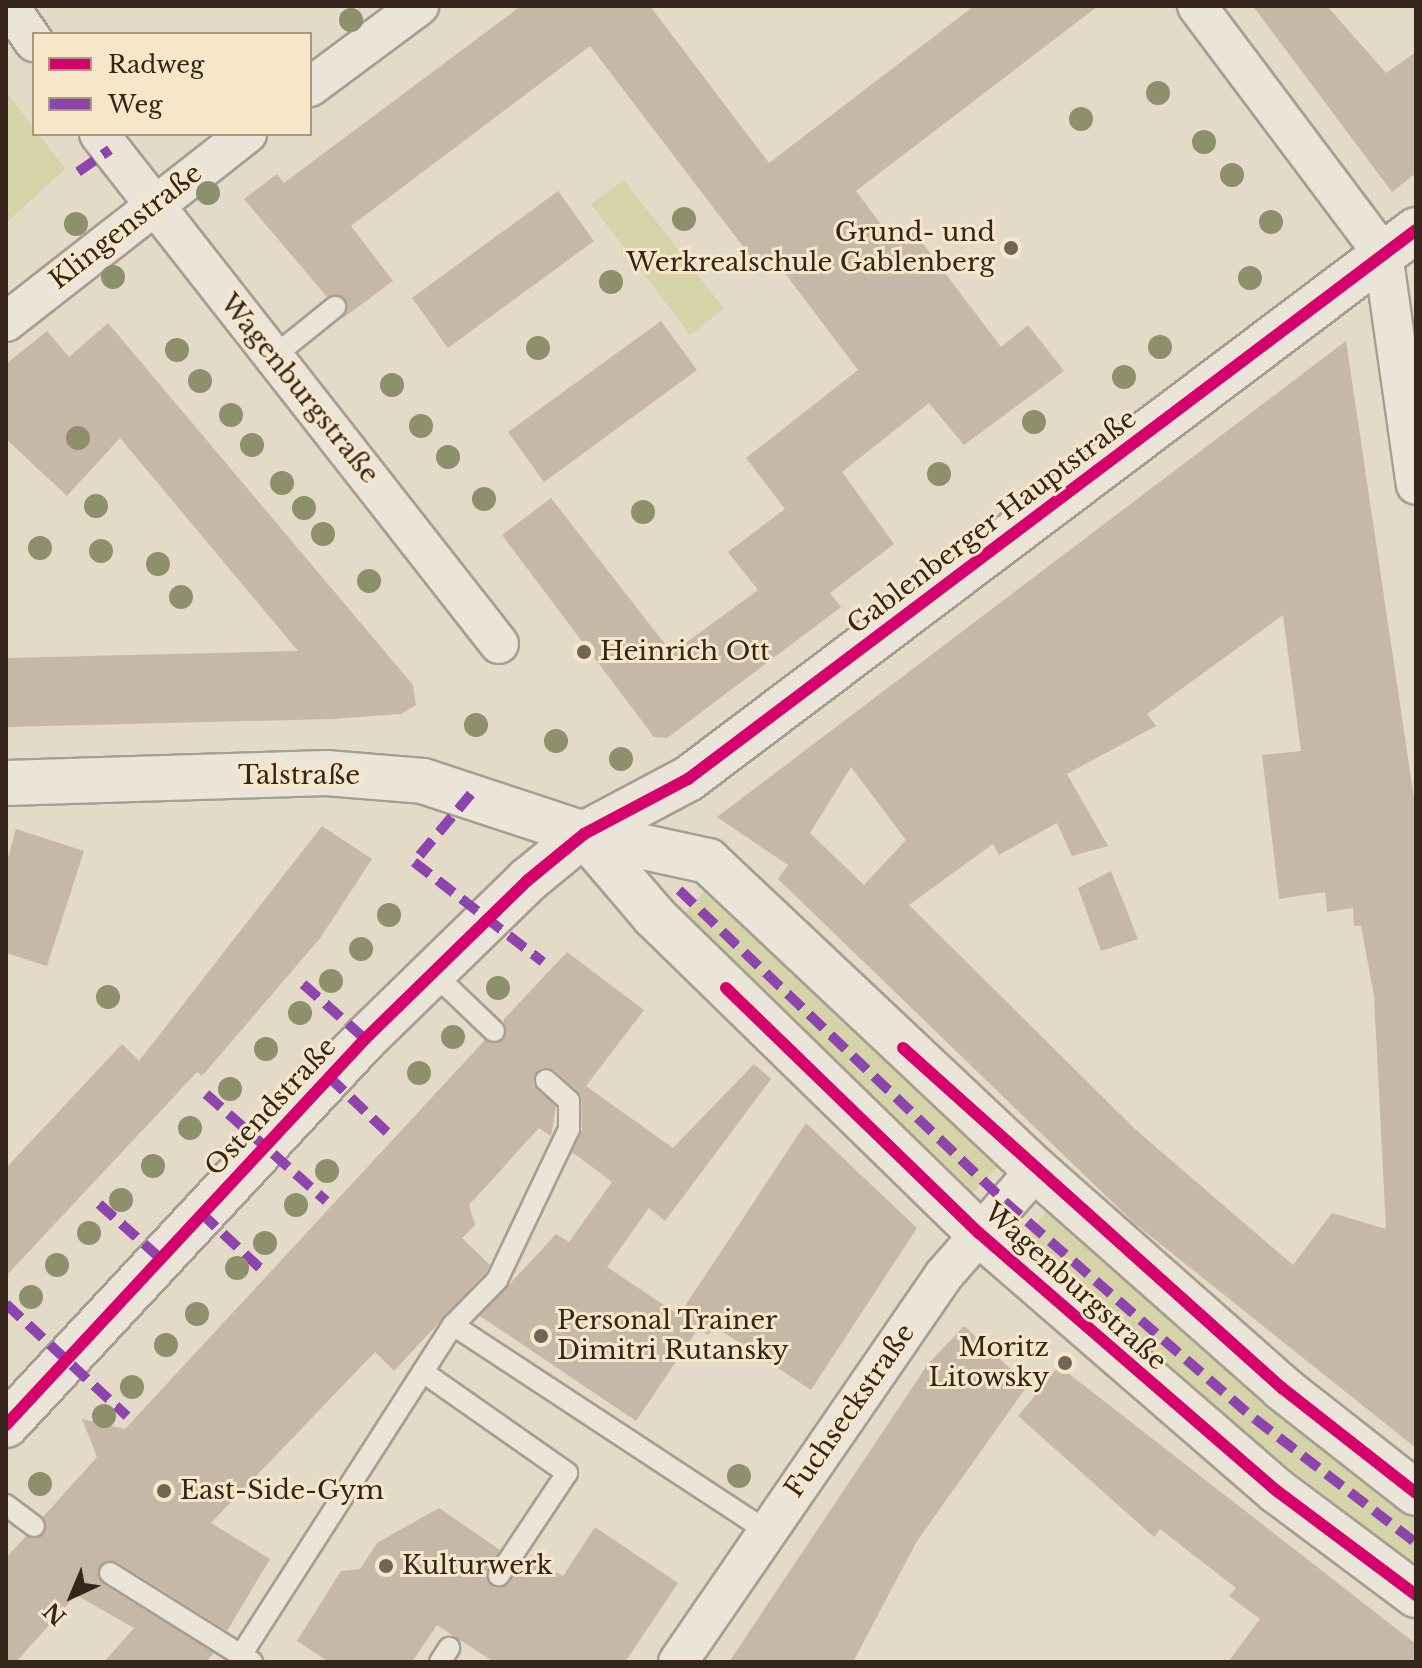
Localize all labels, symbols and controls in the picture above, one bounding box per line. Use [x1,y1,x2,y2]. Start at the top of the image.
legend [32,32,312,136]
text: Radweg [108,50,204,79]
text: Weg [108,90,163,119]
street label: Klingenstraße [44,158,208,296]
place label: Grund- und Werkrealschule Gablenberg [626,217,995,278]
marker: Grund- und Werkrealschule Gablenberg [1002,239,1020,257]
street label: Wagenburgstraße [213,288,385,490]
street label: Gablenberger Hauptstraße [841,403,1143,641]
place label: Heinrich Ott [600,636,770,668]
marker: Heinrich Ott [575,643,593,661]
street label: Talstraße [238,760,360,792]
street label: Ostendstraße [199,1031,343,1183]
street label: Wagenburgstraße [977,1197,1173,1377]
place label: Personal Trainer Dimitri Rutansky [557,1305,789,1366]
street label: Fuchseckstraße [779,1318,921,1504]
marker: Personal Trainer Dimitri Rutansky [532,1327,550,1345]
place label: Moritz Litowsky [929,1332,1049,1394]
marker: Moritz Litowsky [1056,1354,1074,1372]
place label: East-Side-Gym [180,1475,384,1507]
marker: East-Side-Gym [155,1482,173,1500]
place label: Kulturwerk [402,1550,553,1582]
north arrow [32,1556,112,1636]
marker: Kulturwerk [377,1557,395,1575]
text: N [38,1597,72,1631]

